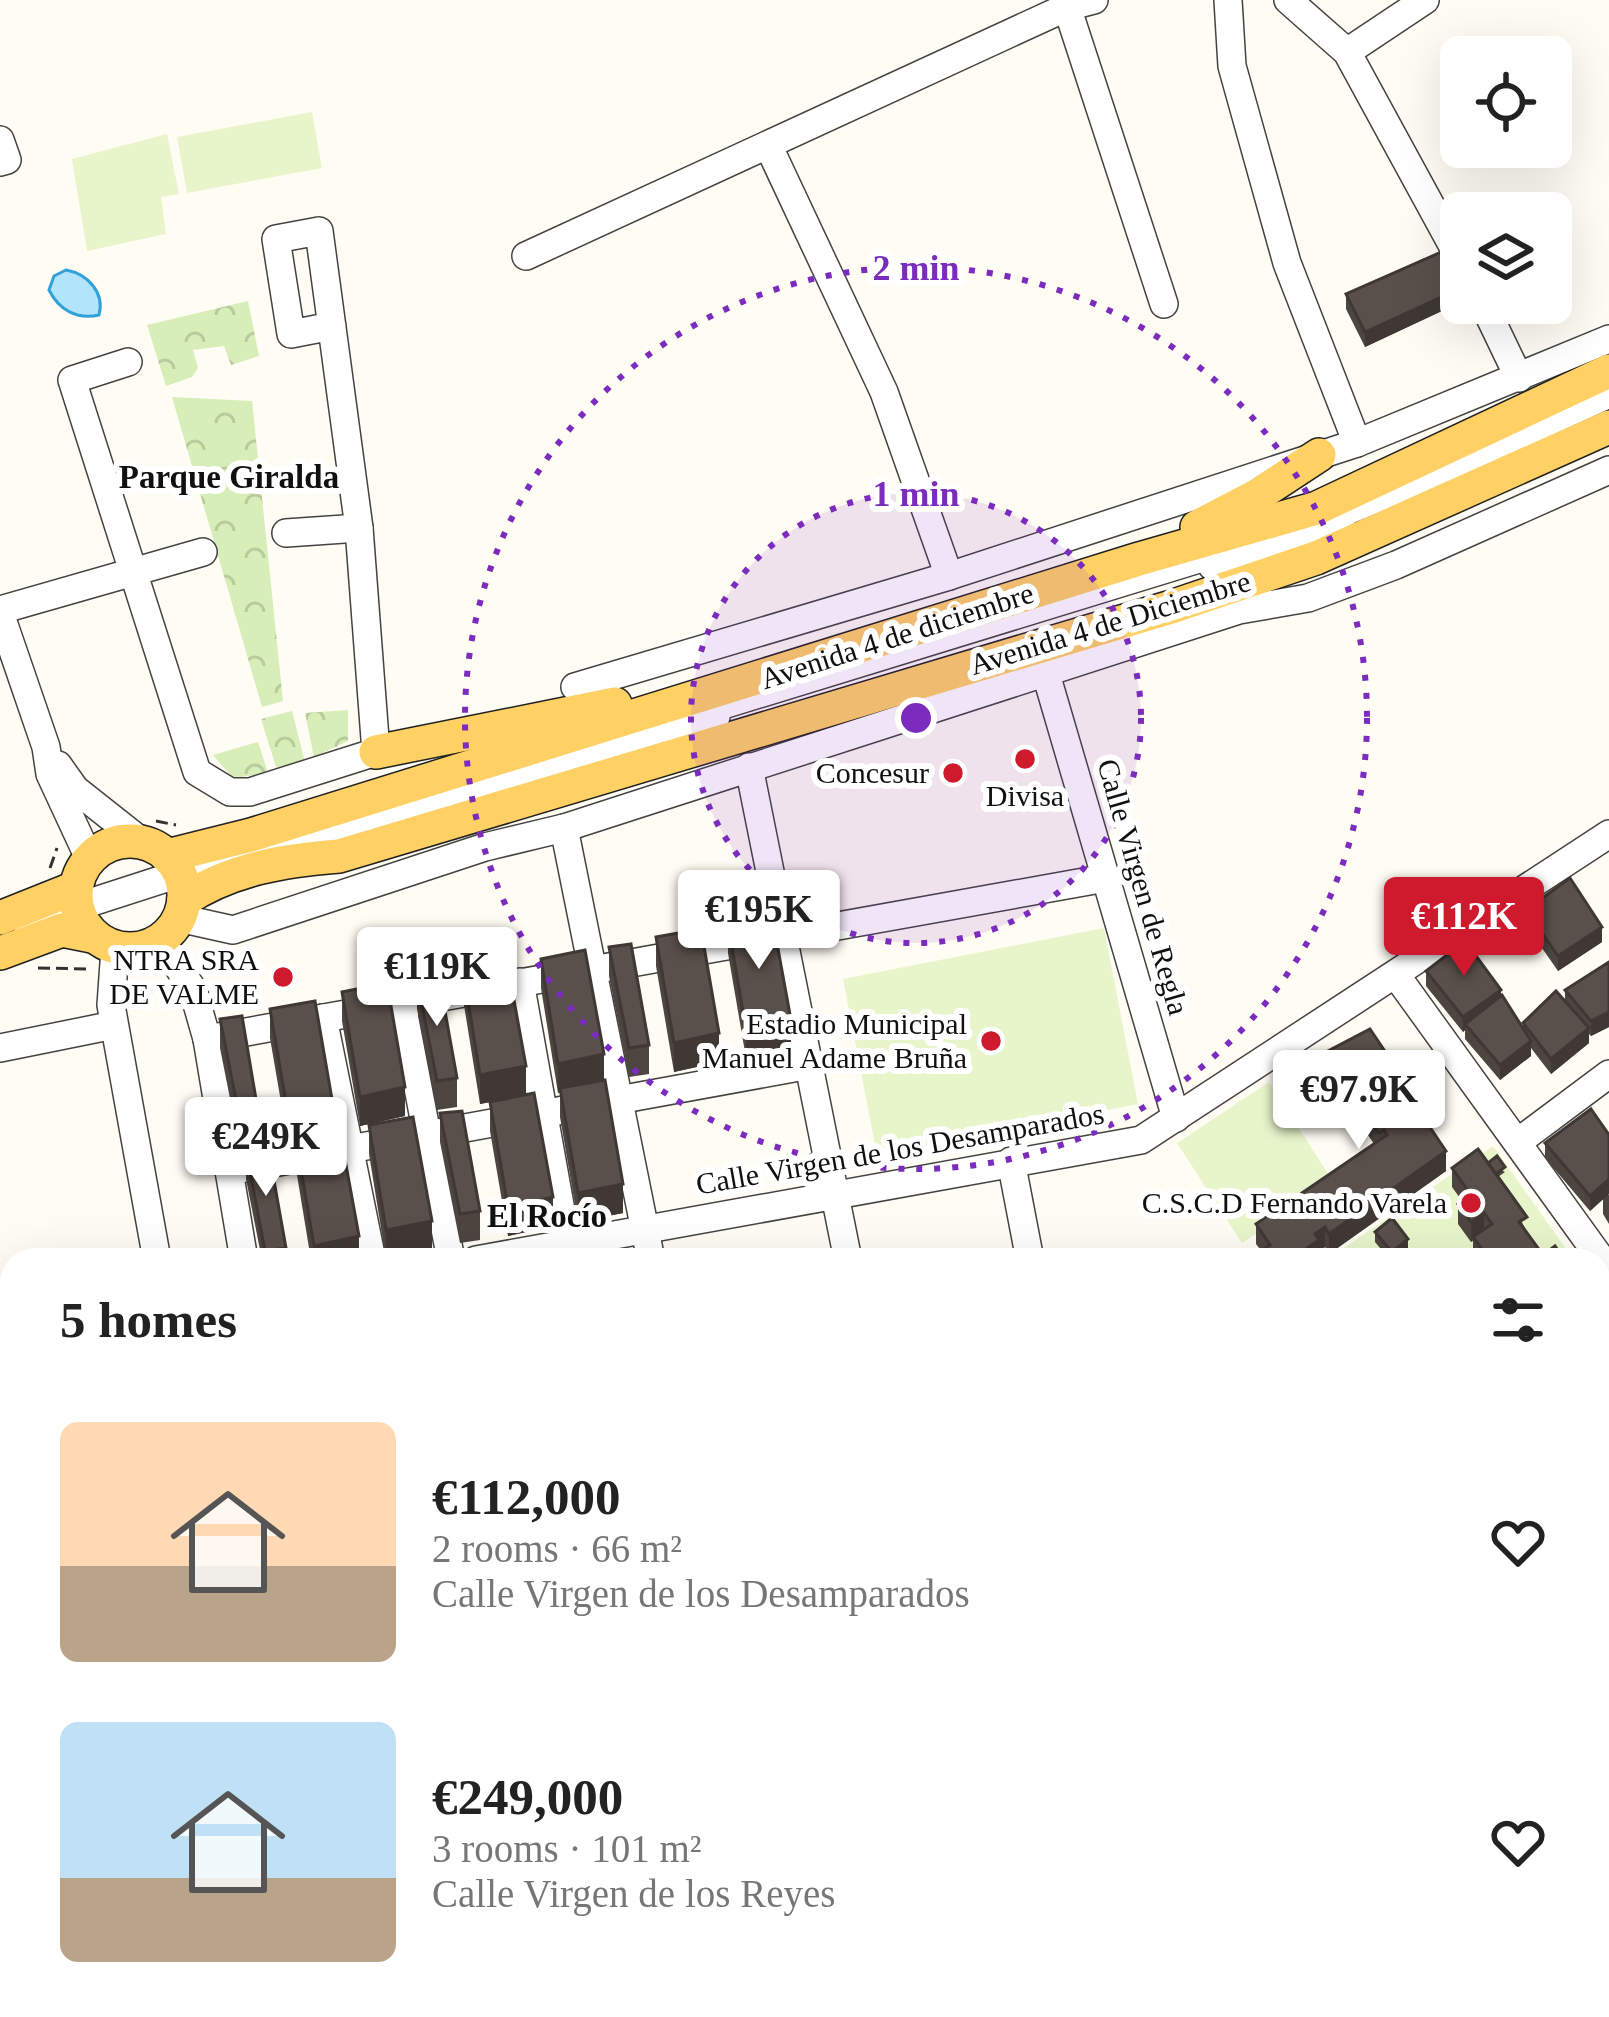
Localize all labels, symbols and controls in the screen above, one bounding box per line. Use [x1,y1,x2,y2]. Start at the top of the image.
map controls [1440,36,1572,324]
button: locate [1440,36,1572,168]
button: layers [1440,192,1572,324]
text: 2 min [872,248,960,288]
district label: Parque Giralda [119,459,339,495]
text: 1 min [872,474,960,514]
street label: Avenida 4 de Diciembre [965,564,1254,681]
street label: Avenida 4 de diciembre [756,576,1038,695]
centre of rings [895,697,937,739]
marker: Divisa [1012,746,1038,772]
street label: Calle Virgen de Regla [1091,755,1196,1019]
place label: Concesur [816,756,929,789]
marker: Concesur [940,760,966,786]
place label: Divisa [986,779,1064,812]
pin: €195K [675,870,843,972]
pin: €112K [1380,877,1548,979]
text: €195K [705,887,813,930]
text: €112K [1411,894,1517,937]
pin: €119K [353,927,521,1029]
place label: NTRA SRA DE VALME [109,943,259,1010]
text: €119K [384,944,490,987]
marker: NTRA SRA DE VALME [270,964,296,990]
place label: Estadio Municipal Manuel Adame Bruña [702,1007,967,1074]
marker: Estadio Municipal Manuel Adame Bruña [978,1028,1004,1054]
pin: €97.9K [1261,1050,1457,1152]
text: €97.9K [1300,1067,1418,1110]
street label: Calle Virgen de los Desamparados [693,1096,1106,1201]
pin: €249K [182,1097,350,1199]
text: €249K [212,1114,320,1157]
place label: C.S.C.D Fernando Varela [1142,1186,1447,1219]
marker: C.S.C.D Fernando Varela [1458,1190,1484,1216]
district label: El Rocío [487,1198,607,1234]
icon: filters [1485,1287,1551,1353]
text: 5 homes [60,1292,237,1348]
text: €112,000 [432,1469,620,1525]
icon: home [156,1470,300,1614]
icon: heart [1485,1509,1551,1575]
text: 2 rooms · 66 m² [432,1527,682,1570]
text: Calle Virgen de los Desamparados [432,1572,970,1615]
text: €249,000 [432,1769,623,1825]
icon: home [156,1770,300,1914]
icon: heart [1485,1809,1551,1875]
text: 3 rooms · 101 m² [432,1827,702,1870]
text: Calle Virgen de los Reyes [432,1872,835,1915]

